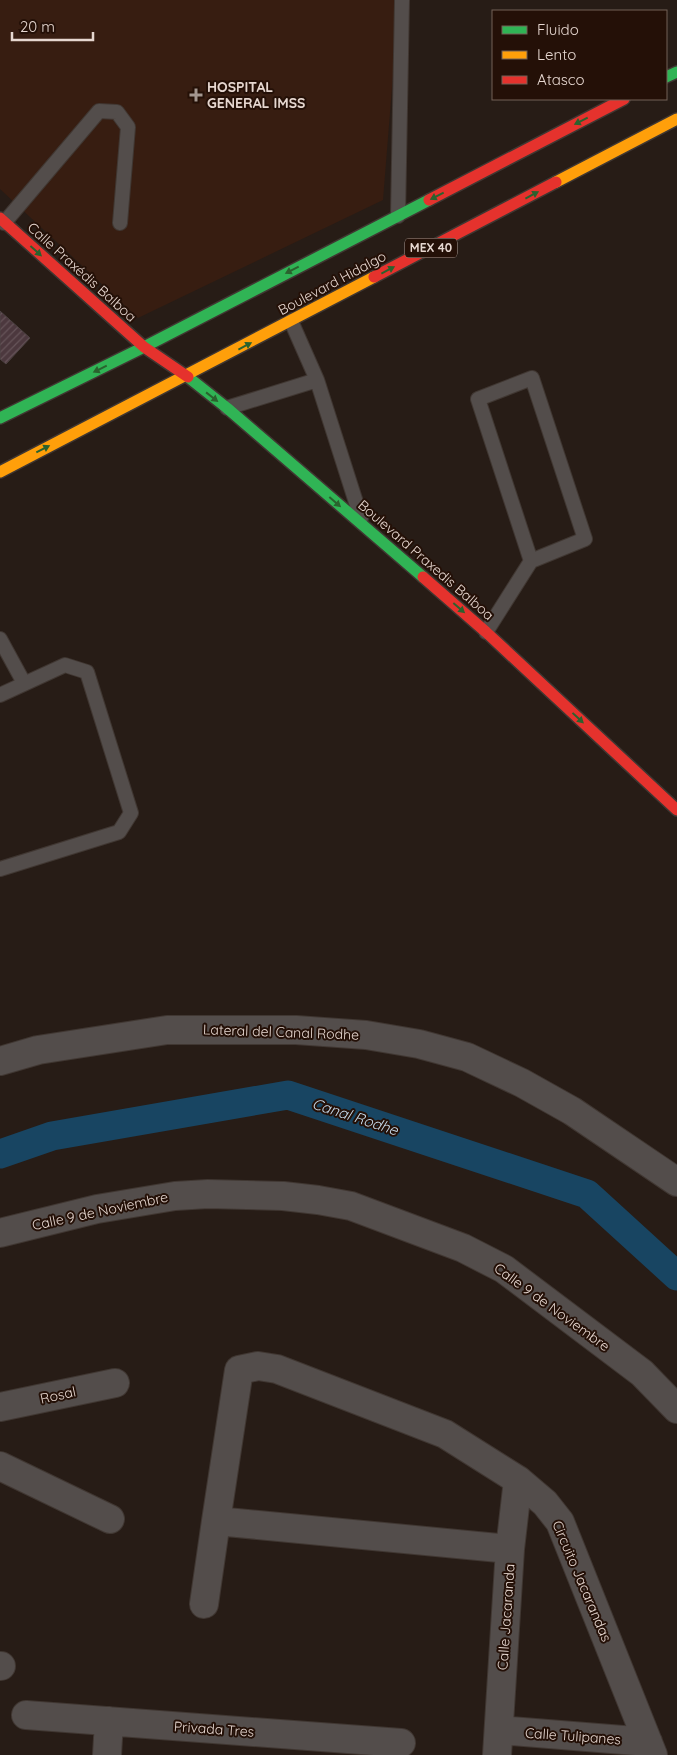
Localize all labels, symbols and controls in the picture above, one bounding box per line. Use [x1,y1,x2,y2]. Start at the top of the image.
scale bar [12,10,94,42]
legend [492,10,667,100]
text: 20 m [20,17,55,36]
text: Fluido [537,20,579,39]
text: Lento [537,45,576,64]
text: Atasco [537,70,585,89]
place label: HOSPITAL GENERAL IMSS [207,78,305,112]
marker: HOSPITAL GENERAL IMSS [189,88,203,102]
one-way arrow [574,117,588,125]
one-way arrow [525,191,540,199]
one-way arrow [429,192,444,200]
street label: Calle Praxédis Balboa [24,218,140,326]
road number: MEX 40 [405,238,457,258]
one-way arrow [30,245,42,257]
street label: Boulevard Hidalgo [275,247,389,319]
one-way arrow [285,266,300,274]
one-way arrow [381,266,396,274]
one-way arrow [238,341,251,350]
one-way arrow [93,365,108,373]
one-way arrow [205,391,218,402]
one-way arrow [36,445,51,453]
one-way arrow [329,496,341,508]
street label: Boulevard Praxedis Balboa [354,496,498,624]
one-way arrow [452,602,464,614]
one-way arrow [572,712,584,724]
street label: Lateral del Canal Rodhe [203,1020,359,1044]
water label: Canal Rodhe [310,1094,401,1140]
street label: Calle 9 de Noviembre [30,1188,170,1234]
street label: Calle 9 de Noviembre [491,1259,613,1355]
street label: Rosal [38,1382,78,1408]
street label: Circuito Jacarandas [548,1518,616,1644]
street label: Calle Jacaranda [493,1563,519,1671]
street label: Privada Tres [173,1717,255,1741]
street label: Calle Tulipanes [524,1724,622,1748]

